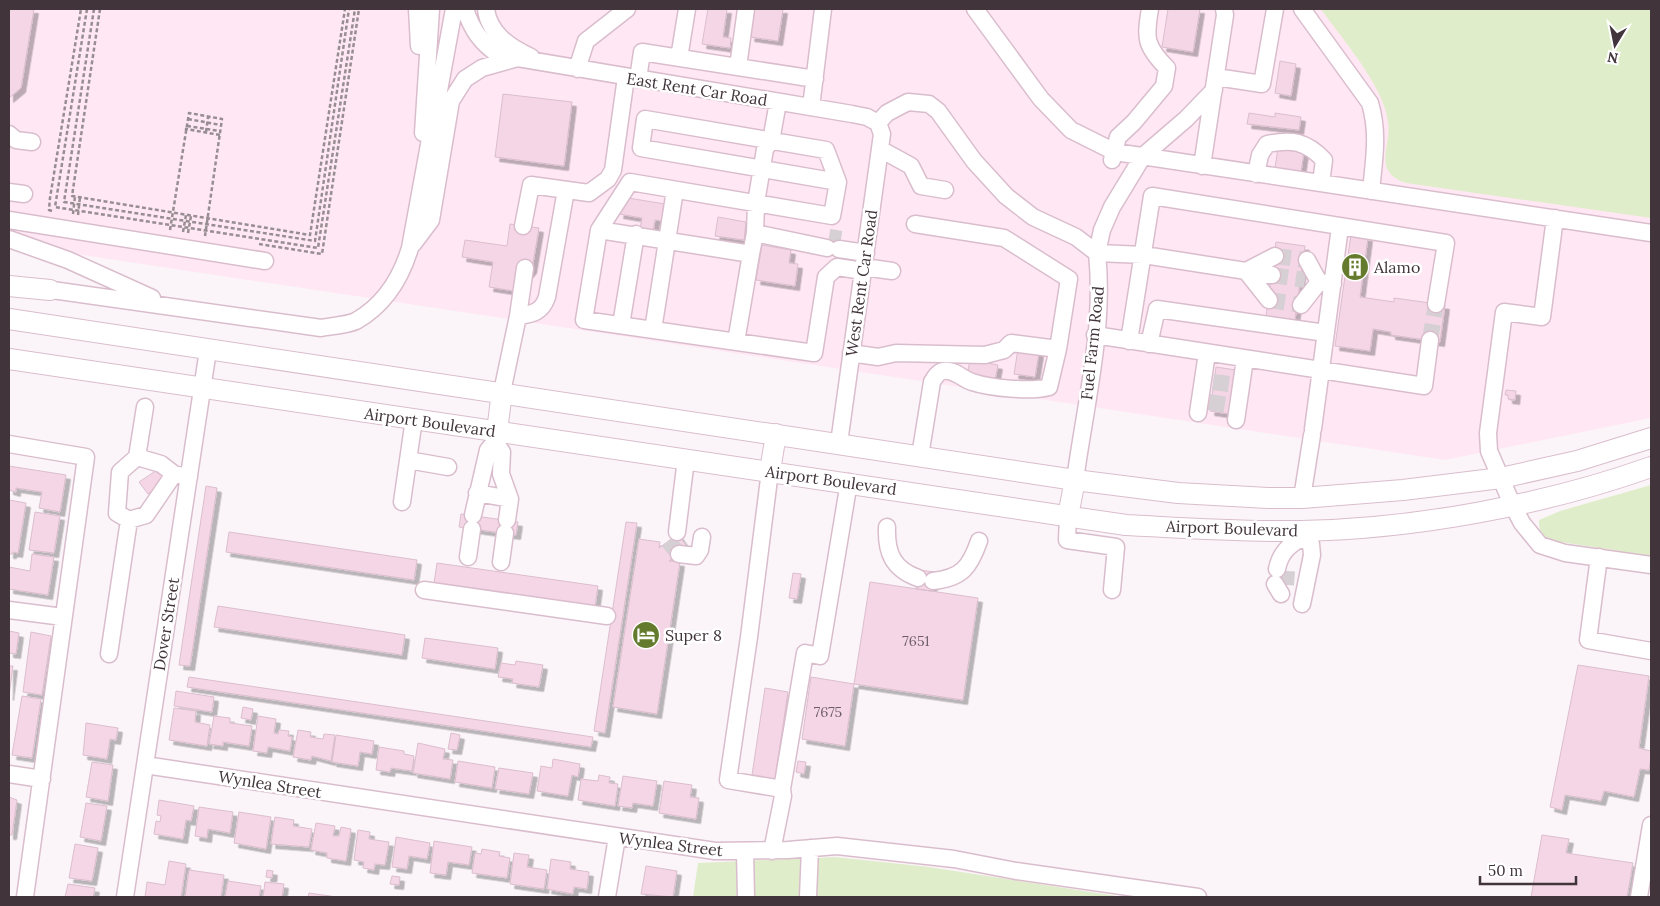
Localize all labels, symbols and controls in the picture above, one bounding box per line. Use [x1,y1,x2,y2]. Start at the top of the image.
north arrow [1590,20,1640,70]
text: N [1606,48,1620,68]
street label: East Rent Car Road [625,68,769,110]
street label: West Rent Car Road [841,208,881,358]
building icon: Alamo [1340,252,1370,282]
place label: Alamo [1373,257,1420,277]
street label: Fuel Farm Road [1076,285,1108,401]
street label: Airport Boulevard [362,403,497,441]
street label: Airport Boulevard [763,461,898,499]
street label: Airport Boulevard [1165,516,1299,540]
street label: Dover Street [149,575,183,672]
hotel icon: Super 8 [631,620,661,650]
place label: Super 8 [665,625,722,645]
house number: 7651 [902,632,930,650]
house number: 7675 [814,703,842,721]
street label: Wynlea Street [217,766,324,802]
street label: Wynlea Street [618,828,725,860]
scale bar [1480,854,1576,886]
text: 50 m [1488,861,1523,880]

